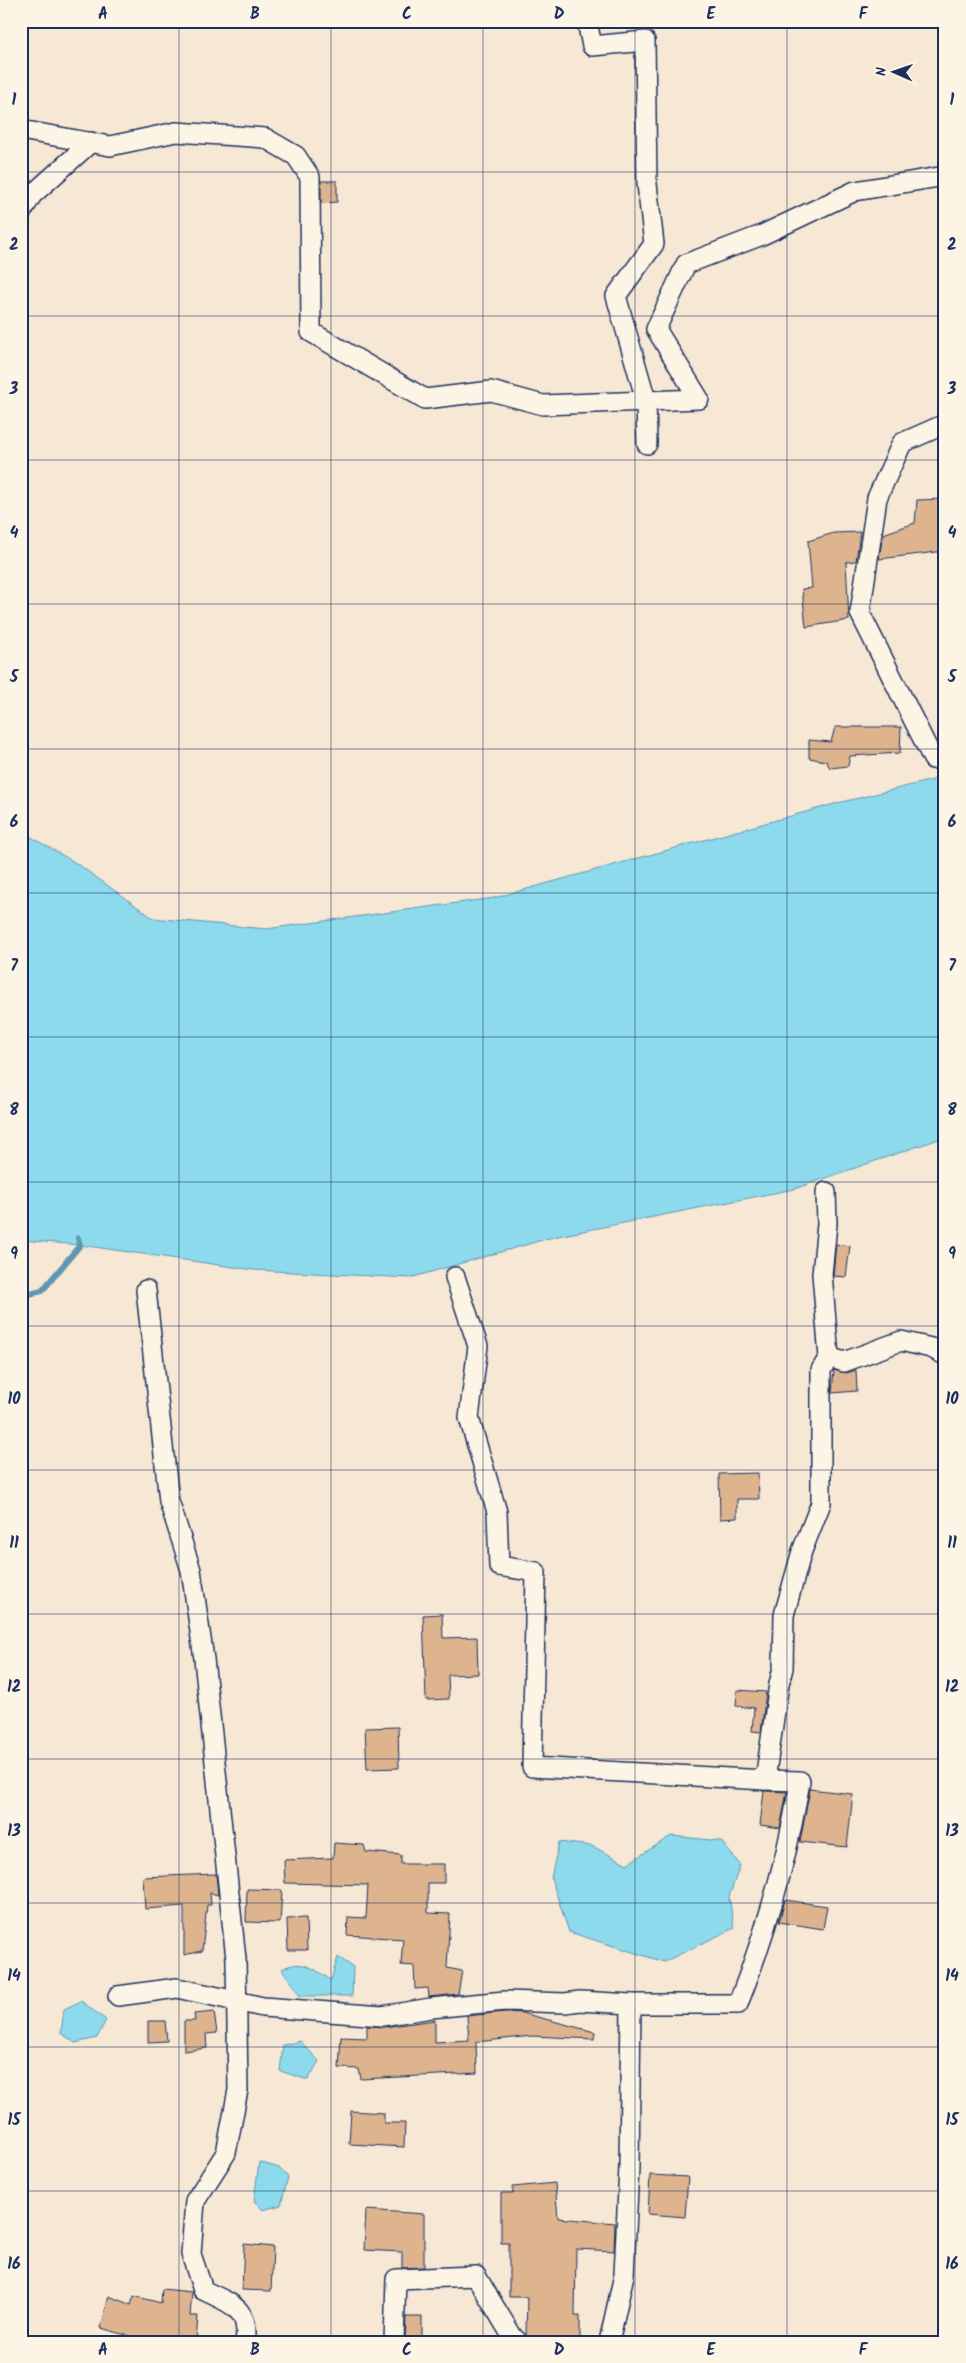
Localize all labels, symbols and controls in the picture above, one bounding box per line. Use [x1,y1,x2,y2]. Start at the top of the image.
text: A [98,2,108,27]
text: B [250,2,260,27]
text: C [402,2,412,27]
text: D [554,2,565,27]
text: E [707,2,717,27]
text: F [859,2,869,27]
north arrow [868,48,918,98]
text: N [871,67,893,76]
text: 1 [12,88,17,113]
text: 1 [950,88,955,113]
text: 2 [9,233,19,258]
text: 2 [947,233,957,258]
text: 3 [9,377,19,402]
text: 3 [947,377,957,402]
text: 4 [10,521,19,546]
text: 4 [948,521,957,546]
text: 5 [9,665,20,690]
text: 5 [947,665,958,690]
text: 6 [10,810,19,835]
text: 6 [948,810,957,835]
text: 7 [10,954,18,979]
text: 7 [948,954,956,979]
text: 8 [9,1098,19,1123]
text: 8 [947,1098,957,1123]
text: 9 [10,1242,18,1267]
text: 9 [948,1242,956,1267]
text: 10 [7,1387,21,1412]
text: 10 [945,1387,959,1412]
text: 11 [9,1531,19,1556]
text: 11 [947,1531,957,1556]
text: 12 [7,1675,21,1700]
text: 12 [945,1675,959,1700]
text: 13 [7,1819,21,1844]
text: 13 [945,1819,959,1844]
text: 14 [7,1964,21,1989]
text: 14 [945,1964,959,1989]
text: 15 [8,2108,22,2133]
text: 15 [946,2108,960,2133]
text: 16 [7,2252,21,2277]
text: 16 [945,2252,959,2277]
text: A [98,2338,108,2363]
text: B [250,2338,260,2363]
text: C [402,2338,412,2363]
text: D [554,2338,565,2363]
text: E [707,2338,717,2363]
text: F [859,2338,869,2363]

